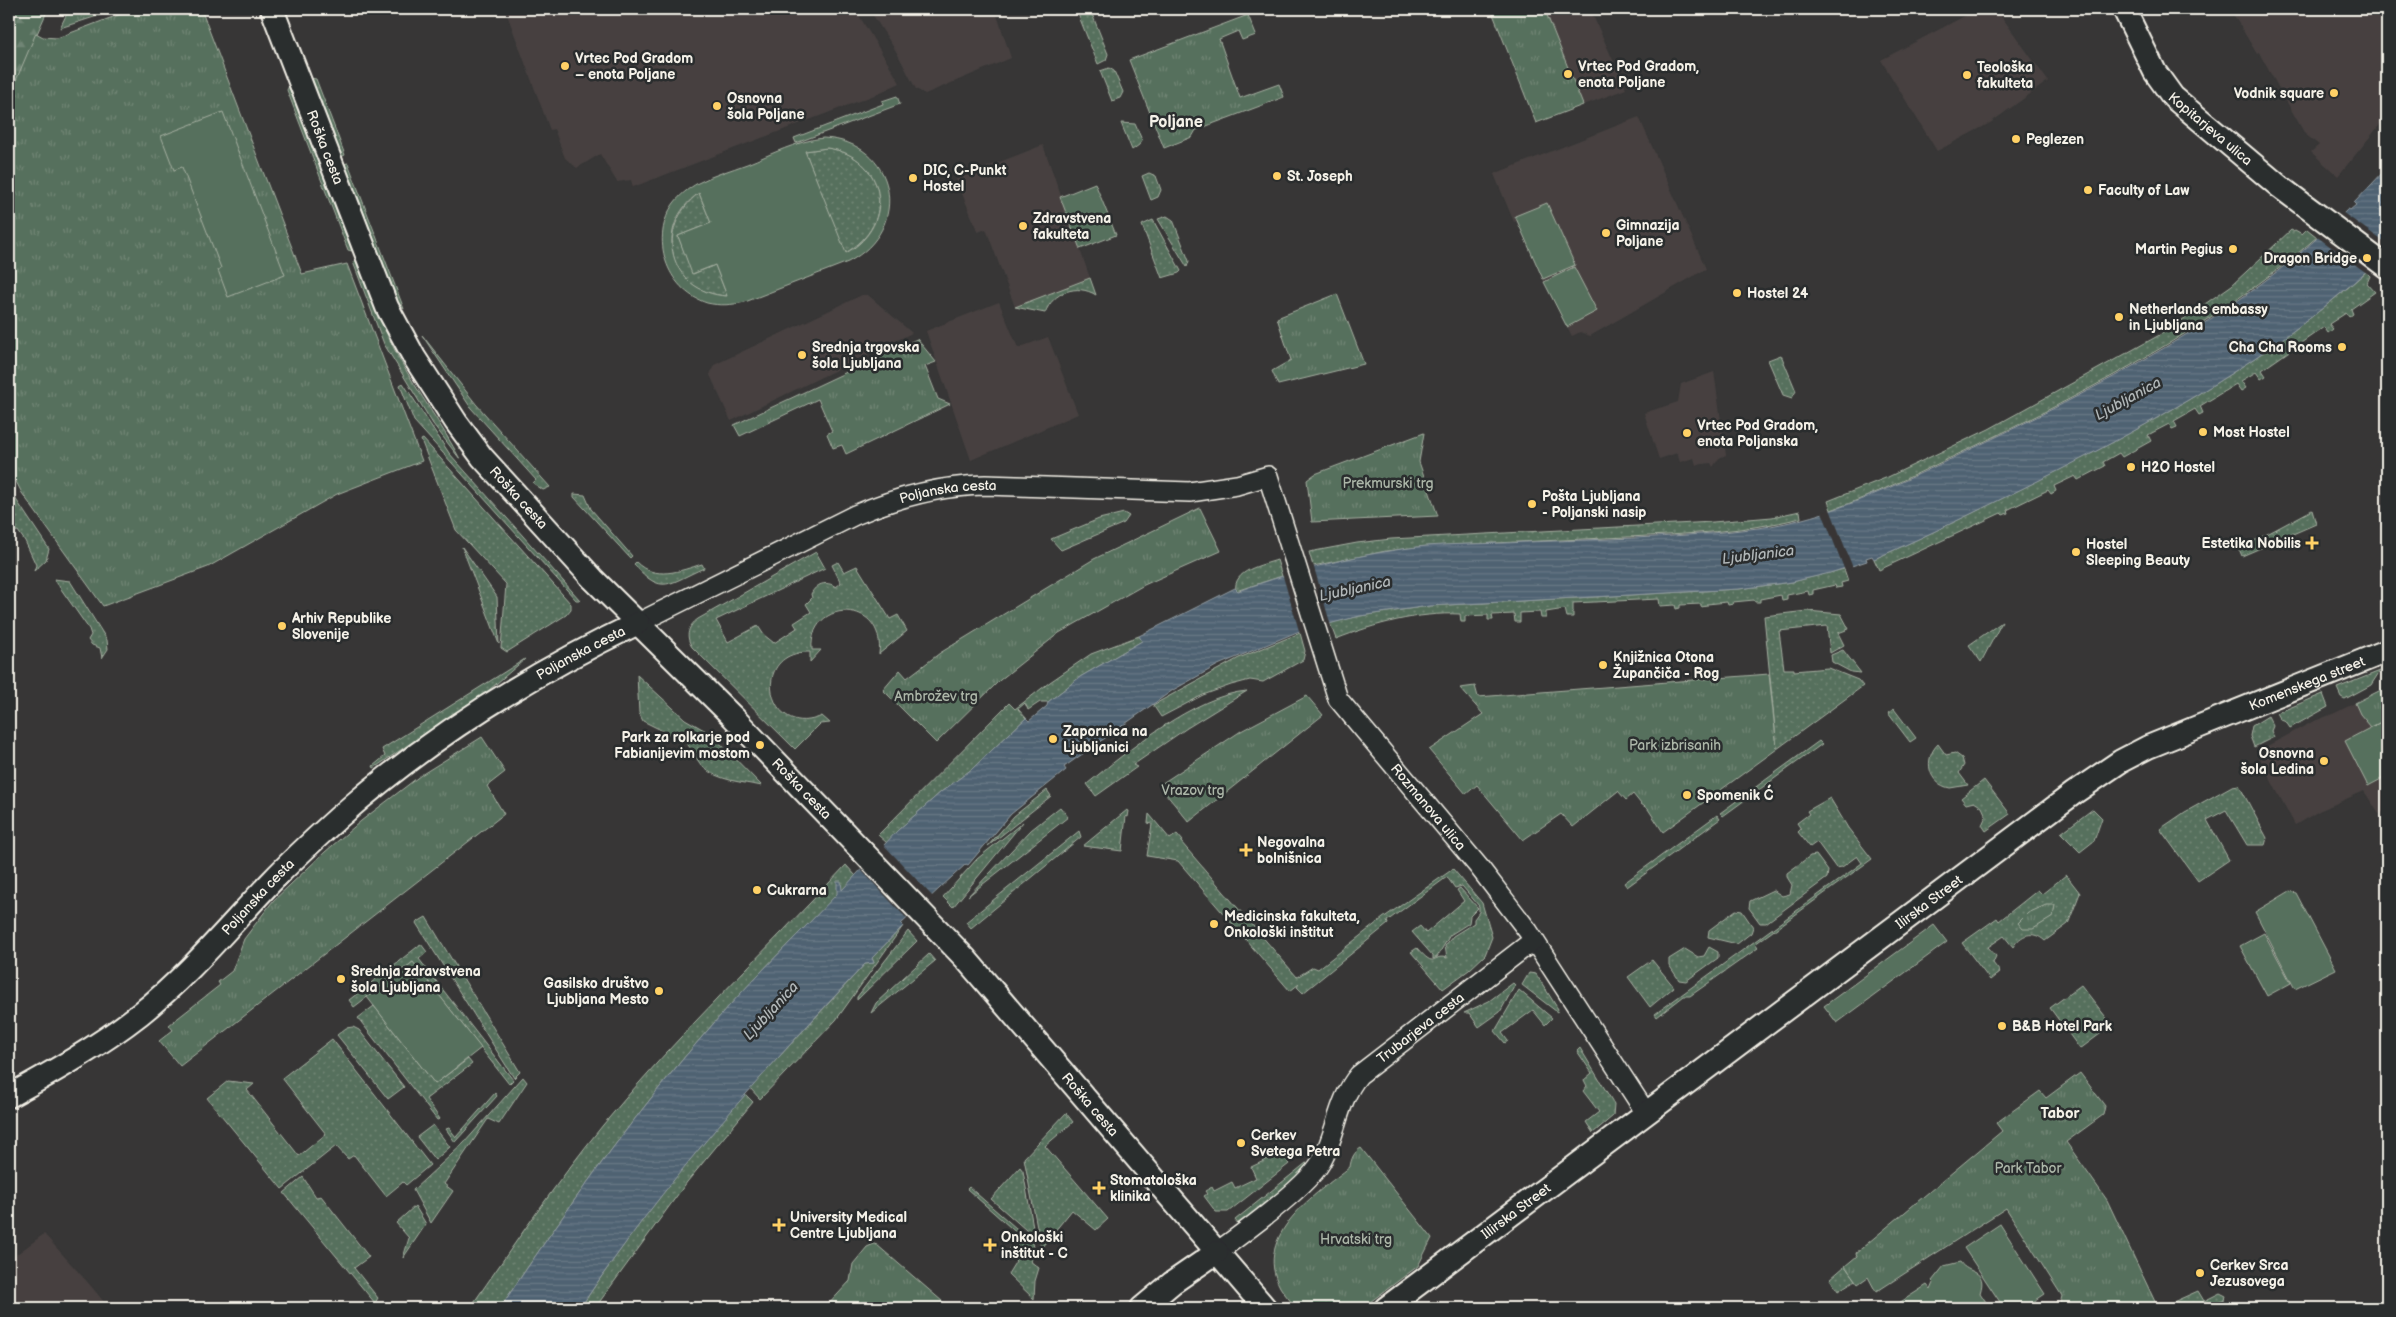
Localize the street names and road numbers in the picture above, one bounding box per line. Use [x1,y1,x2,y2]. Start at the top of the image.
street label: Kopitarjeva ulica [2165,88,2256,169]
street label: Roška cesta [303,107,347,187]
street label: Roška cesta [486,463,552,532]
street label: Poljanska cesta [897,476,997,507]
street label: Poljanska cesta [533,622,628,683]
street label: Komenskega street [2247,652,2368,714]
street label: Roška cesta [768,754,835,823]
street label: Rozmanova ulica [1387,760,1470,854]
street label: Poljanska cesta [218,855,298,938]
street label: Ilirska Street [1892,871,1966,932]
street label: Trubarjeva cesta [1373,989,1467,1067]
street label: Roška cesta [1058,1069,1122,1140]
street label: Illirska Street [1478,1179,1554,1242]

